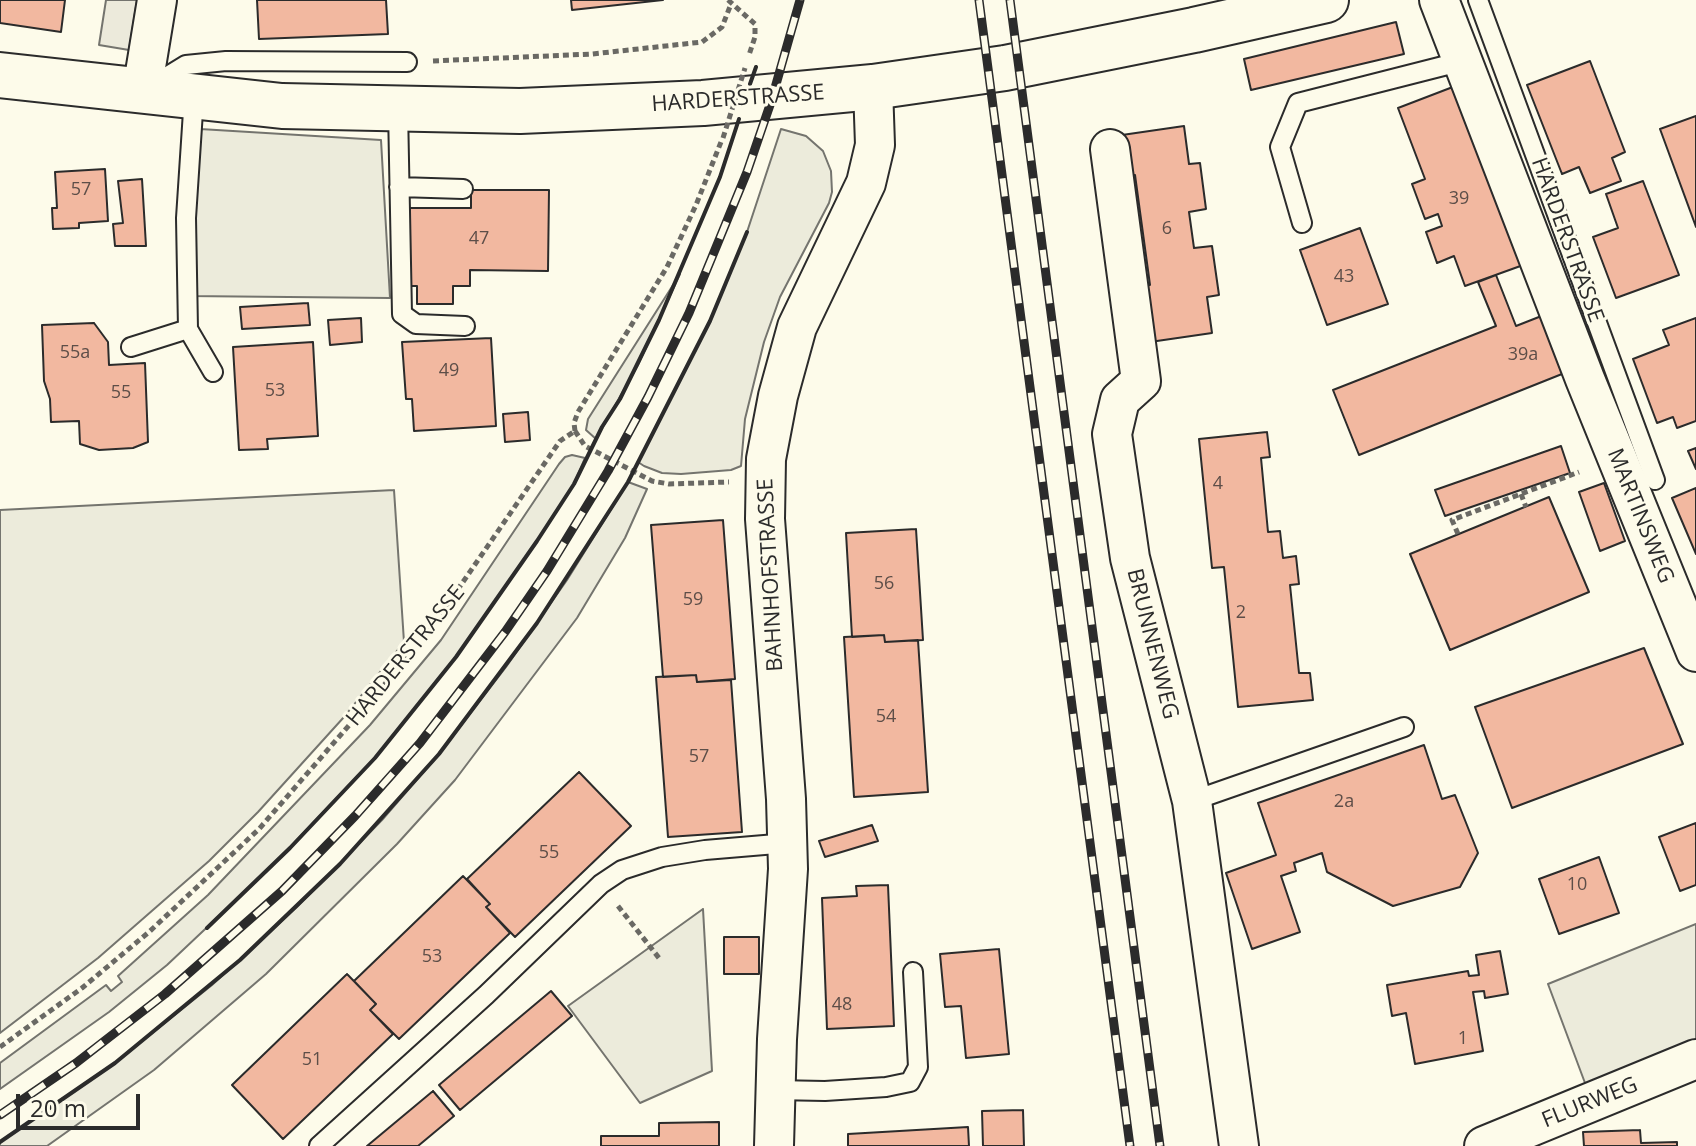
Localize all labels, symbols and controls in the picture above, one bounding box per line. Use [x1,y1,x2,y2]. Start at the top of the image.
street label: HARDERSTRASSE [651,80,825,118]
street label: HARDERSTRASSE [1525,154,1609,326]
house number: 57 [71,179,91,201]
house number: 39 [1449,188,1469,210]
house number: 6 [1162,218,1172,240]
house number: 47 [469,228,489,250]
house number: 43 [1334,266,1354,288]
house number: 55a [60,342,90,364]
house number: 39a [1508,344,1538,366]
house number: 49 [439,360,459,382]
house number: 53 [265,380,285,402]
house number: 55 [111,382,131,404]
street label: MARTINSWEG [1601,445,1679,587]
house number: 4 [1213,473,1223,495]
street label: BAHNHOFSTRASSE [753,478,789,672]
street label: BRUNNENWEG [1121,566,1183,722]
house number: 56 [874,573,894,595]
street label: HARDERSTRASSE [341,580,471,732]
house number: 59 [683,589,703,611]
house number: 2 [1236,602,1246,624]
house number: 54 [876,706,896,728]
house number: 57 [689,746,709,768]
house number: 2a [1334,791,1354,813]
house number: 55 [539,842,559,864]
house number: 10 [1567,874,1587,896]
house number: 53 [422,946,442,968]
house number: 48 [832,994,852,1016]
house number: 1 [1458,1028,1468,1050]
house number: 51 [302,1049,322,1071]
street label: FLURWEG [1538,1072,1642,1134]
scale bar [20,1078,144,1128]
text: 20 m [30,1091,86,1124]

